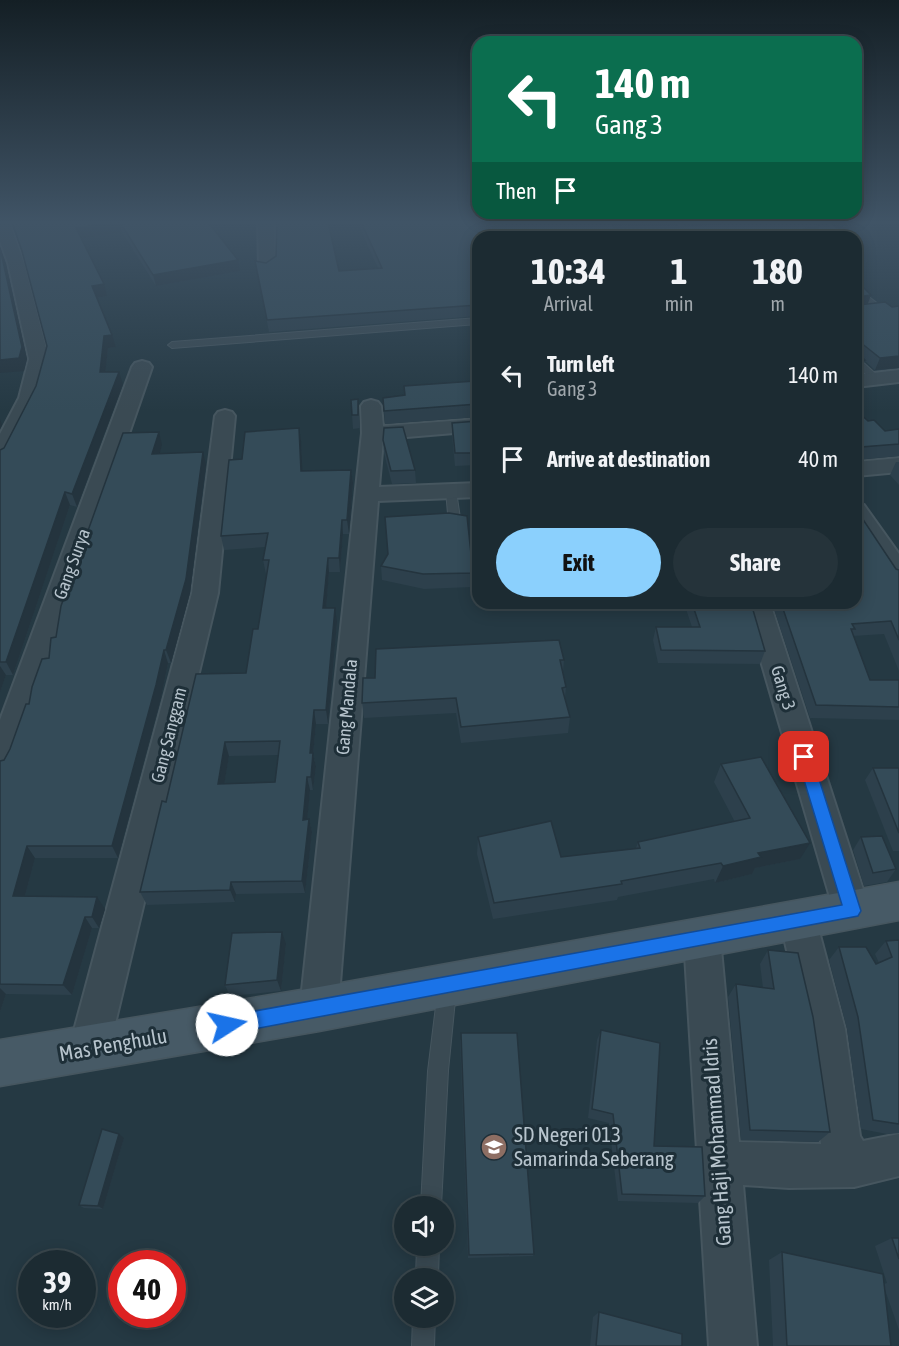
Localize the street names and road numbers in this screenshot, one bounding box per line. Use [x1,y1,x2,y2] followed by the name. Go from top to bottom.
[49,525,94,602] street label: Gang Surya
[332,658,361,756] street label: Gang Mandala
[767,663,800,713] street label: Gang 3
[147,685,191,785] street label: Gang Sanggam
[57,1023,169,1065] street label: Mas Penghulu
[697,1038,735,1247] street label: Gang Haji Mohammad Idris

